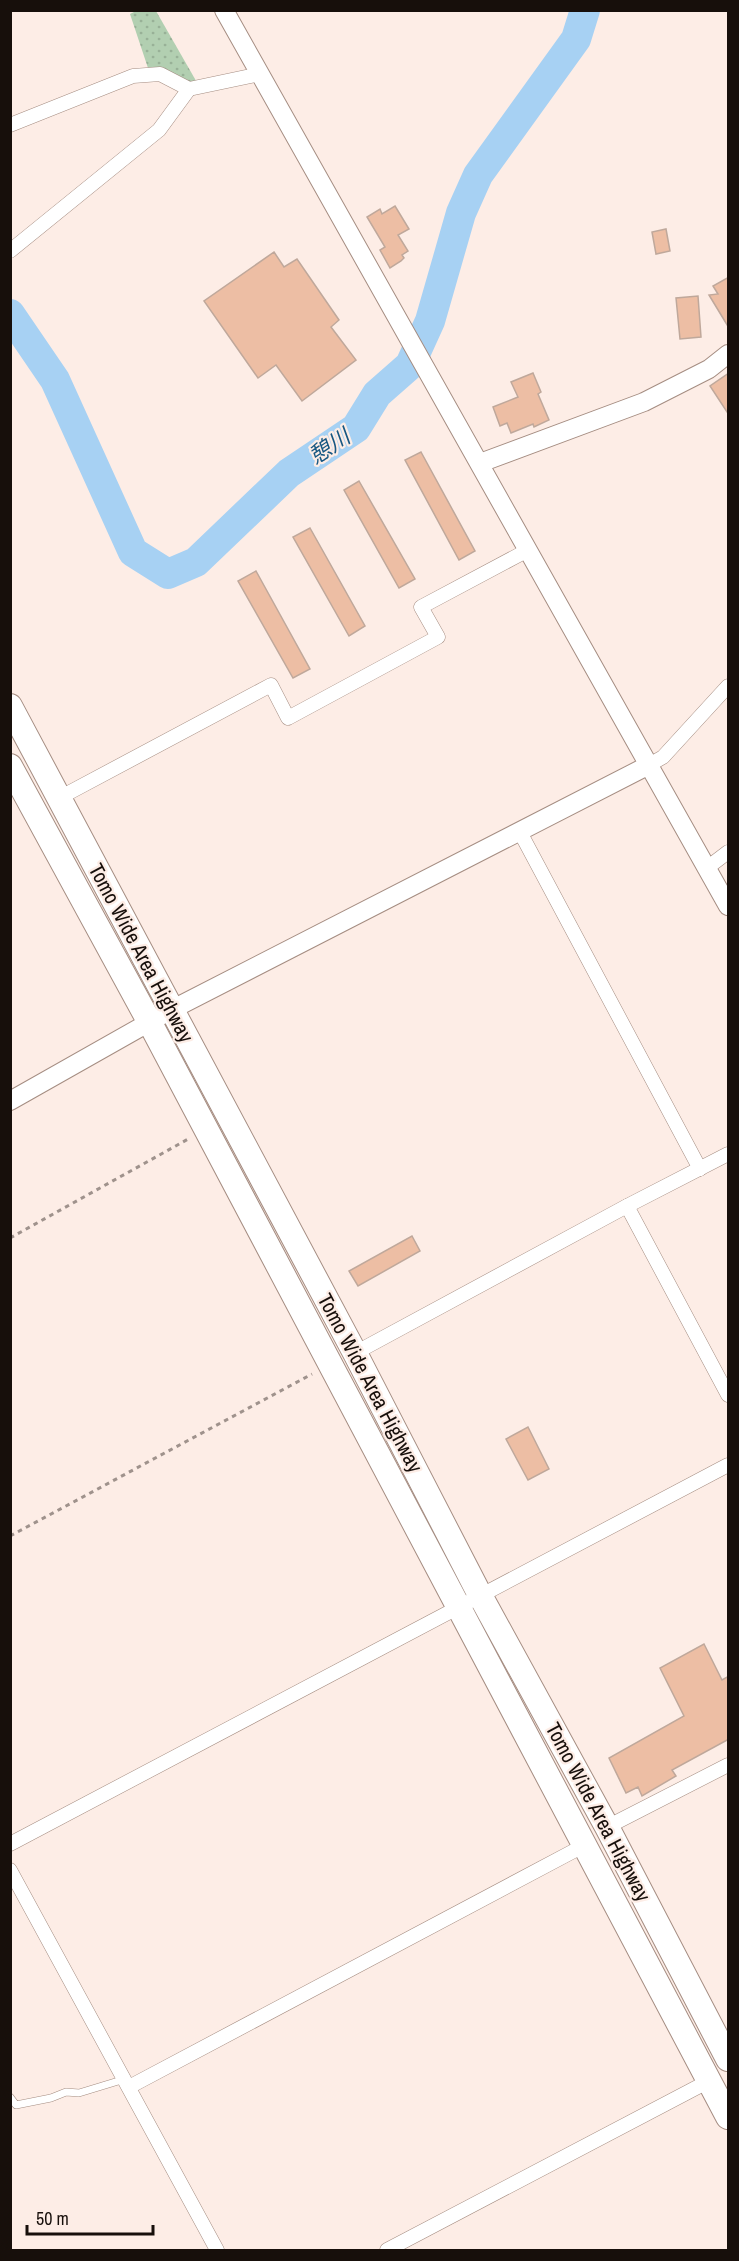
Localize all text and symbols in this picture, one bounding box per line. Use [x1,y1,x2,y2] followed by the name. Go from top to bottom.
[302,420,357,471] water label: 憩川
[82,858,201,1048] street label: Tomo Wide Area Highway
[311,1288,430,1478] street label: Tomo Wide Area Highway
[539,1717,658,1907] street label: Tomo Wide Area Highway
[27,2198,153,2236] scale bar
[36,2206,69,2231] text: 50 m

